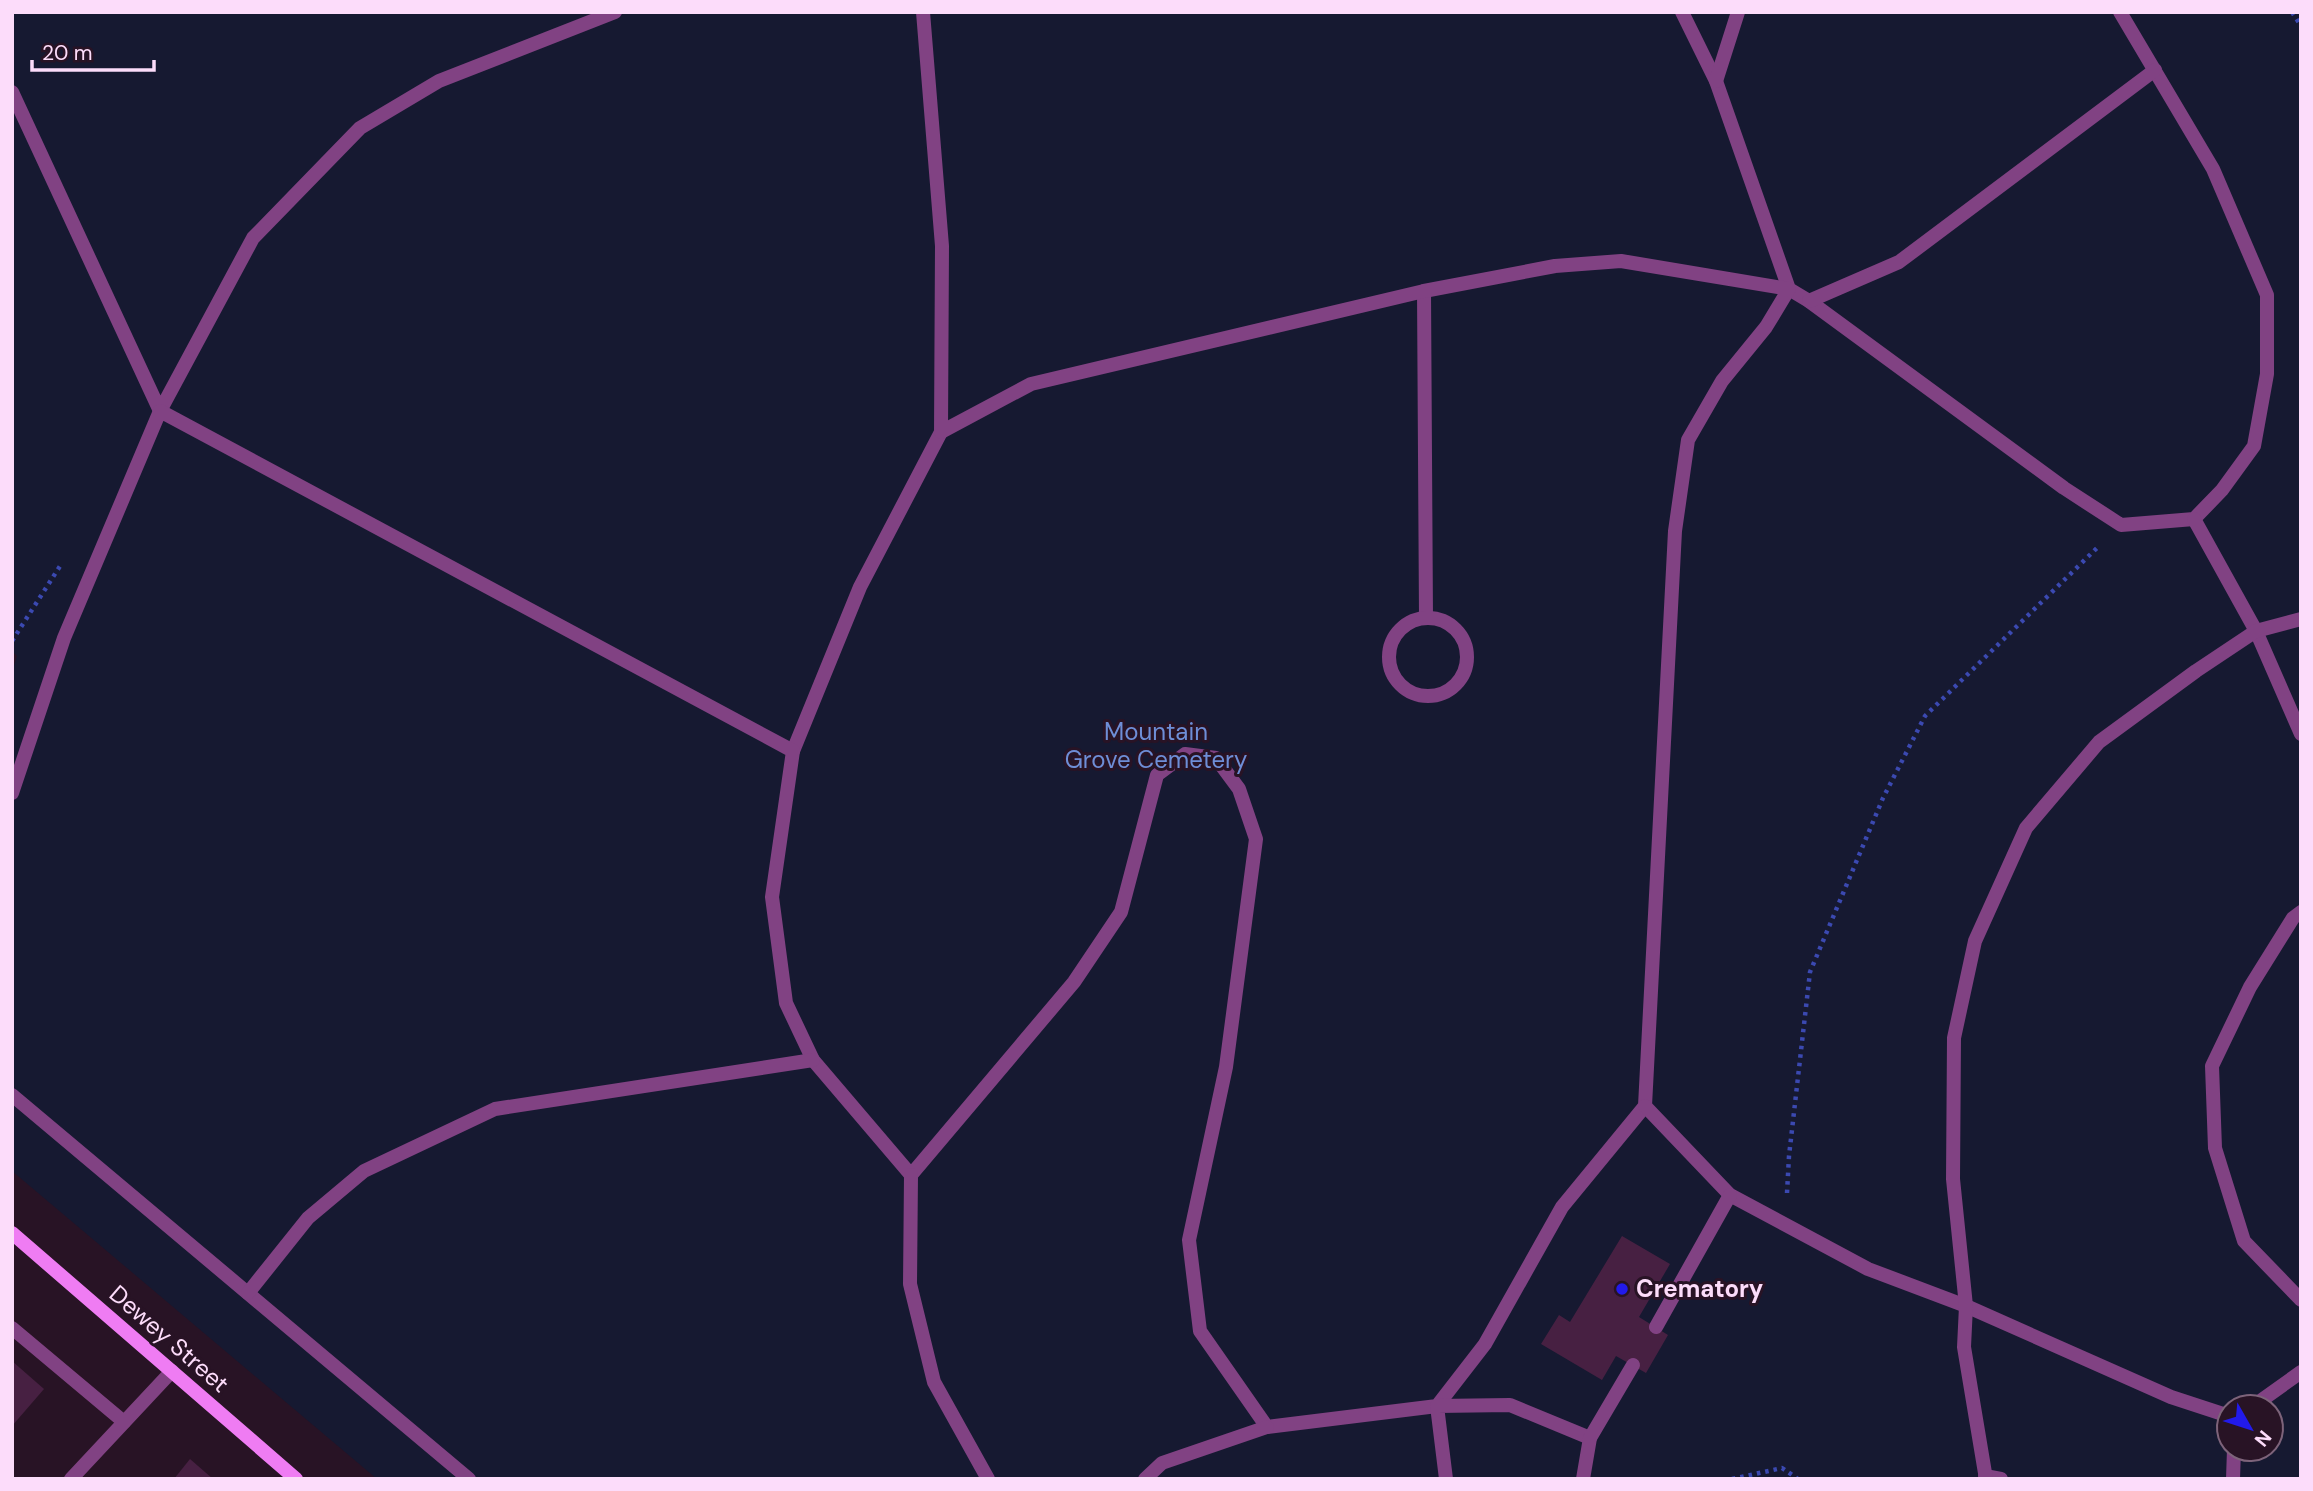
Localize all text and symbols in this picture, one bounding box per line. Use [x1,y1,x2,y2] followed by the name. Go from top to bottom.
[32,28,154,72] scale bar
[42,39,93,67] text: 20 m
[1065,716,1247,775] park label: Mountain Grove Cemetery
[1636,1273,1764,1304] place label: Crematory
[103,1278,236,1399] street label: Dewey Street
[1614,1281,1630,1297] marker: Crematory
[2215,1393,2285,1463] north arrow
[2249,1425,2277,1452] text: N

